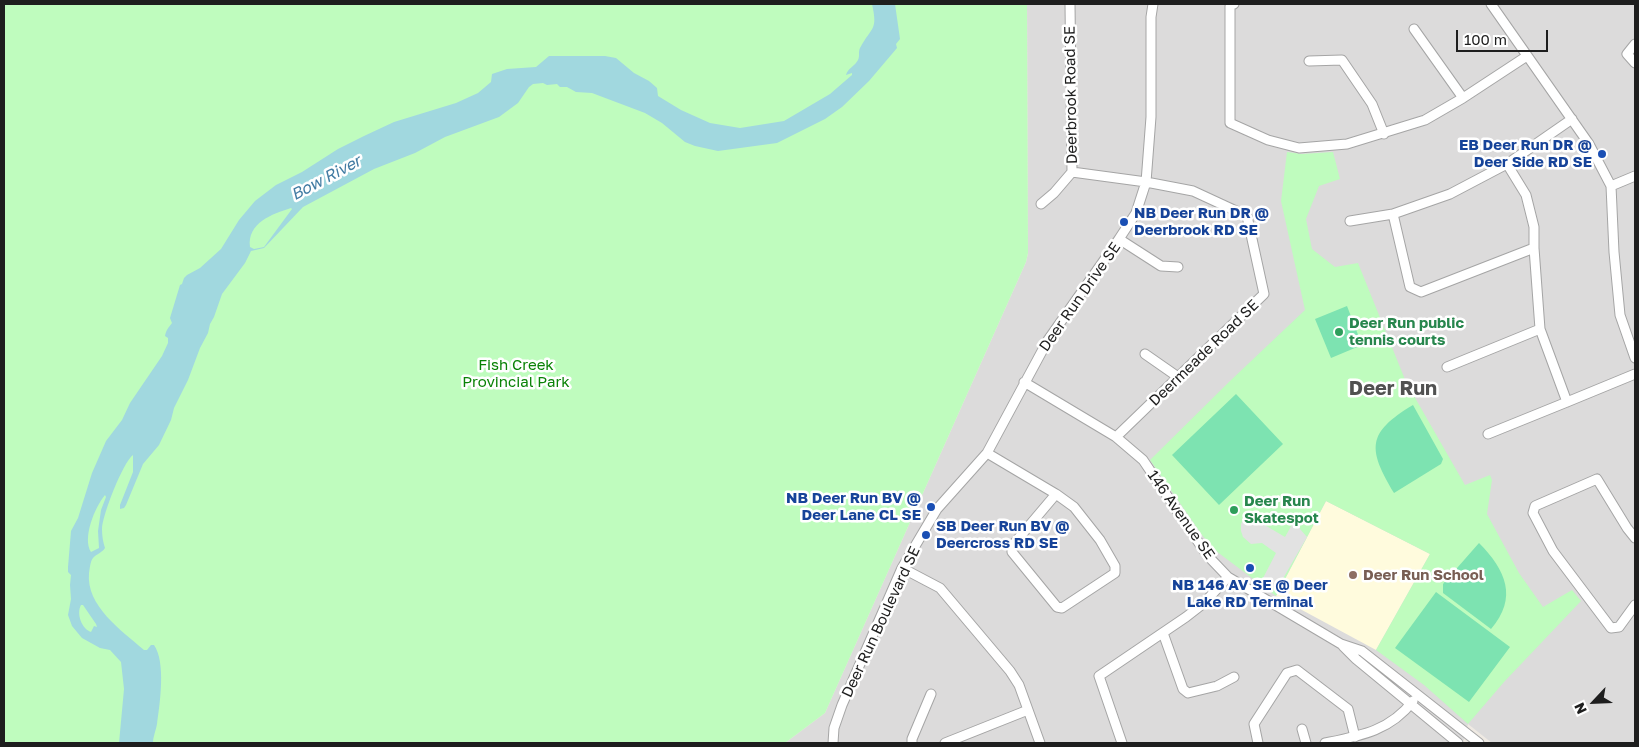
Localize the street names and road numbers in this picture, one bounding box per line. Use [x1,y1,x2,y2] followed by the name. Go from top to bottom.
[1061,26,1081,164] street label: Deerbrook Road SE
[1036,239,1124,355] street label: Deer Run Drive SE
[1146,296,1262,410] street label: Deermeade Road SE
[1144,467,1218,563] street label: 146 Avenue SE
[838,544,924,700] street label: Deer Run Boulevard SE

